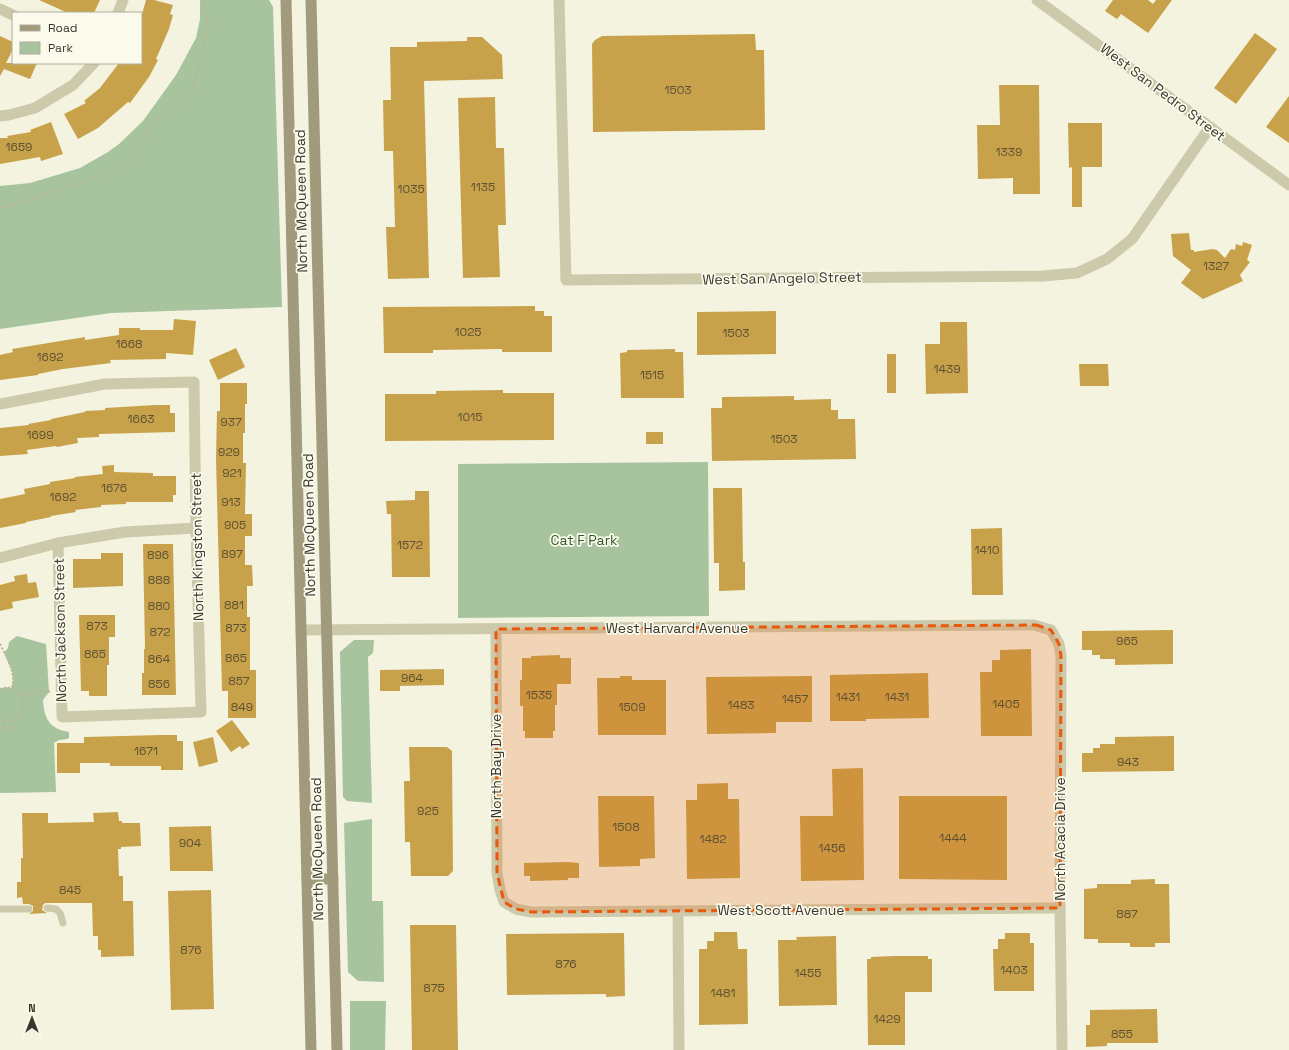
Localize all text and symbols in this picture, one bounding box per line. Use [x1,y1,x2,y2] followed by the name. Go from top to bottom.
[12,12,142,64] legend
[48,20,77,36] text: Road
[1097,39,1229,145] street label: West San Pedro Street
[48,40,73,56] text: Park
[664,82,692,98] house number: 1503
[291,129,311,273] street label: North McQueen Road
[6,139,32,155] house number: 1659
[996,144,1022,160] house number: 1339
[471,179,495,195] house number: 1135
[397,181,425,197] house number: 1035
[1203,258,1229,274] house number: 1327
[702,268,862,288] street label: West San Angelo Street
[454,324,482,340] house number: 1025
[722,325,750,341] house number: 1503
[115,336,143,352] house number: 1668
[37,349,63,365] house number: 1692
[933,361,961,377] house number: 1439
[640,367,664,383] house number: 1515
[458,409,482,425] house number: 1015
[128,411,154,427] house number: 1663
[220,414,242,430] house number: 937
[26,427,54,443] house number: 1699
[770,431,798,447] house number: 1503
[218,444,240,460] house number: 929
[299,453,319,597] street label: North McQueen Road
[222,465,242,481] house number: 921
[187,473,207,621] street label: North Kingston Street
[101,480,127,496] house number: 1676
[50,489,76,505] house number: 1692
[221,494,241,510] house number: 913
[224,517,246,533] house number: 905
[551,531,618,549] park label: Cat F Park
[397,537,423,553] house number: 1572
[975,542,999,558] house number: 1410
[221,546,243,562] house number: 897
[147,547,169,563] house number: 896
[50,558,70,702] street label: North Jackson Street
[148,572,170,588] house number: 888
[224,597,244,613] house number: 881
[148,598,170,614] house number: 880
[86,618,108,634] house number: 873
[606,619,748,637] street label: West Harvard Avenue
[225,620,247,636] house number: 873
[149,624,171,640] house number: 872
[1116,633,1138,649] house number: 965
[84,646,106,662] house number: 865
[225,650,247,666] house number: 865
[148,651,171,667] house number: 864
[401,670,424,686] house number: 964
[228,673,250,689] house number: 857
[148,676,170,692] house number: 856
[526,687,552,703] house number: 1535
[836,689,860,705] house number: 1431
[885,689,909,705] house number: 1431
[782,691,808,707] house number: 1457
[992,696,1020,712] house number: 1405
[727,697,755,713] house number: 1483
[231,699,253,715] house number: 849
[618,699,646,715] house number: 1509
[487,714,505,818] street label: North Bay Drive
[134,743,158,759] house number: 1671
[1117,754,1139,770] house number: 943
[307,777,327,921] street label: North McQueen Road
[1051,777,1069,901] street label: North Acacia Drive
[417,803,439,819] house number: 925
[612,819,640,835] house number: 1508
[939,830,967,846] house number: 1444
[699,831,727,847] house number: 1482
[179,835,202,851] house number: 904
[818,840,846,856] house number: 1456
[59,882,81,898] house number: 845
[718,901,845,919] street label: West Scott Avenue
[1116,906,1138,922] house number: 887
[180,942,202,958] house number: 876
[555,956,577,972] house number: 876
[1000,962,1028,978] house number: 1403
[795,965,821,981] house number: 1455
[423,980,445,996] house number: 875
[710,985,736,1001] house number: 1481
[12,998,52,1038] north arrow
[28,1001,36,1015] text: N
[873,1011,901,1027] house number: 1429
[1111,1026,1133,1042] house number: 855

